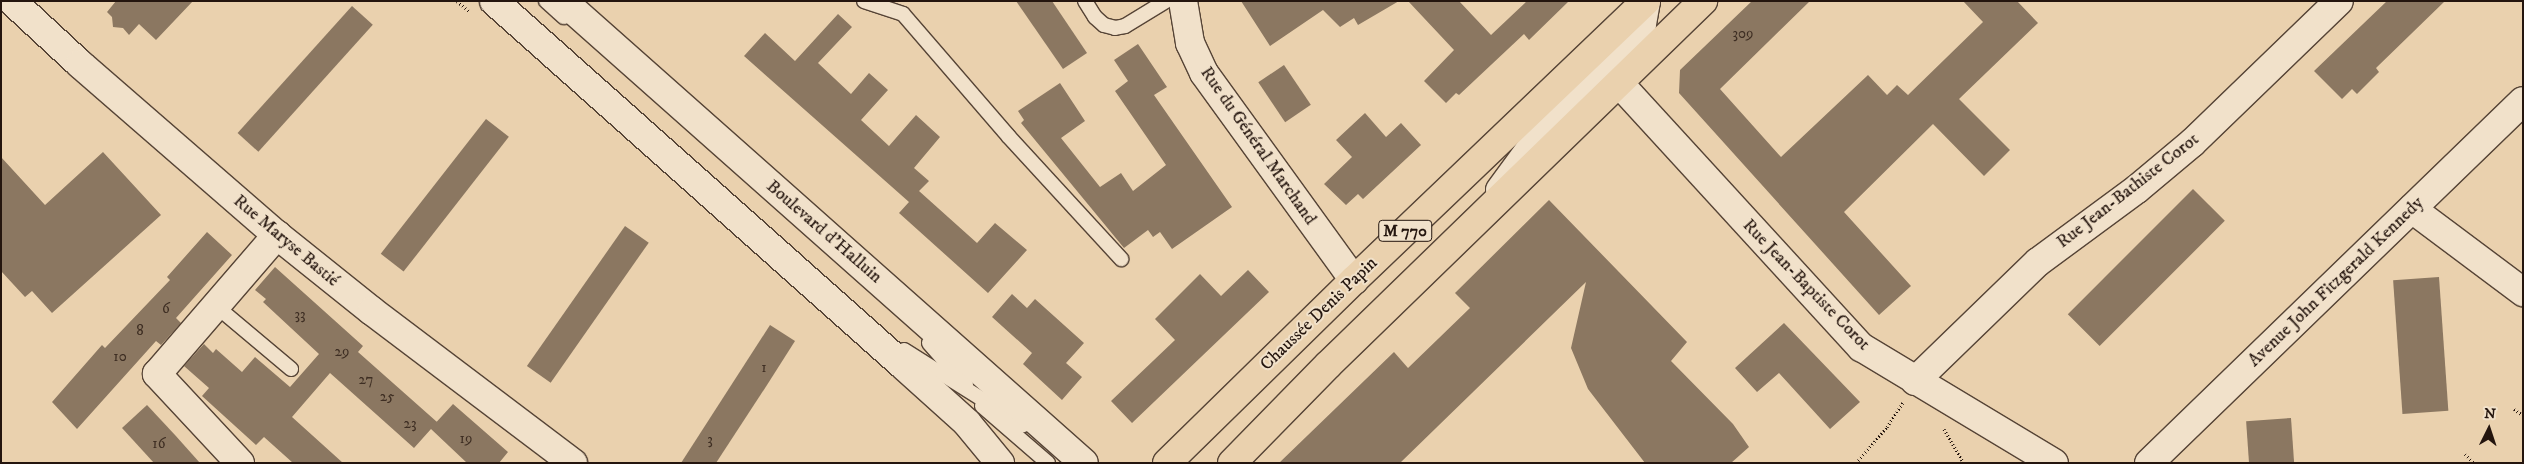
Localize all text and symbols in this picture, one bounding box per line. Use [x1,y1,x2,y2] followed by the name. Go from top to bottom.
[1732,25,1754,43] house number: 309
[1195,63,1321,229] street label: Rue du Général Marchand
[2053,129,2203,253] street label: Rue Jean-Bathiste Corot
[762,176,886,288] street label: Boulevard d'Halluin
[229,190,343,292] street label: Rue Maryse Bastié
[2244,192,2428,372] street label: Avenue John Fitzgerald Kennedy
[1738,215,1874,355] street label: Rue Jean-Baptiste Corot
[1378,218,1432,245] road number: M 770
[1256,253,1382,375] street label: Chaussée Denis Papin
[162,300,170,318] house number: 6
[294,306,306,324] house number: 33
[136,322,144,340] house number: 8
[335,343,349,361] house number: 29
[113,348,127,366] house number: 10
[761,359,767,377] house number: 1
[359,371,373,389] house number: 27
[380,388,394,406] house number: 25
[2464,404,2514,454] north arrow
[2484,405,2496,423] text: N
[404,415,416,433] house number: 23
[460,430,472,448] house number: 19
[707,431,713,449] house number: 3
[152,435,166,453] house number: 16

